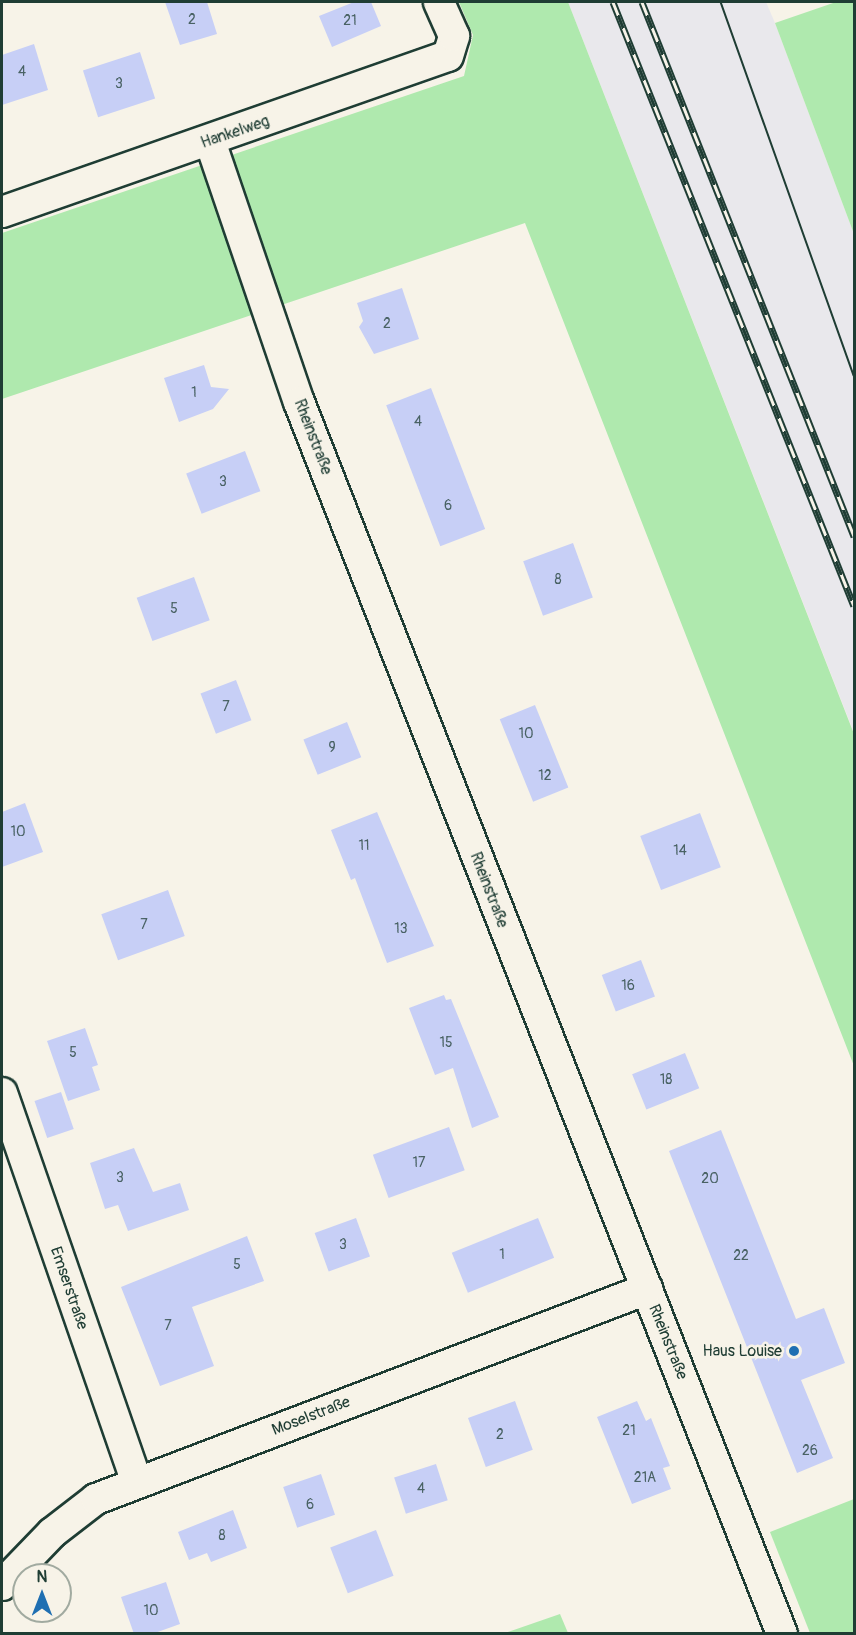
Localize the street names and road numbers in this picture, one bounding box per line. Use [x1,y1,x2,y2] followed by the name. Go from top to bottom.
[198,111,272,153] street label: Hankelweg
[290,396,336,478] street label: Rheinstraße
[466,849,512,931] street label: Rheinstraße
[46,1244,92,1332] street label: Emserstraße
[644,1302,692,1382] street label: Rheinstraße
[269,1392,353,1440] street label: Moselstraße

